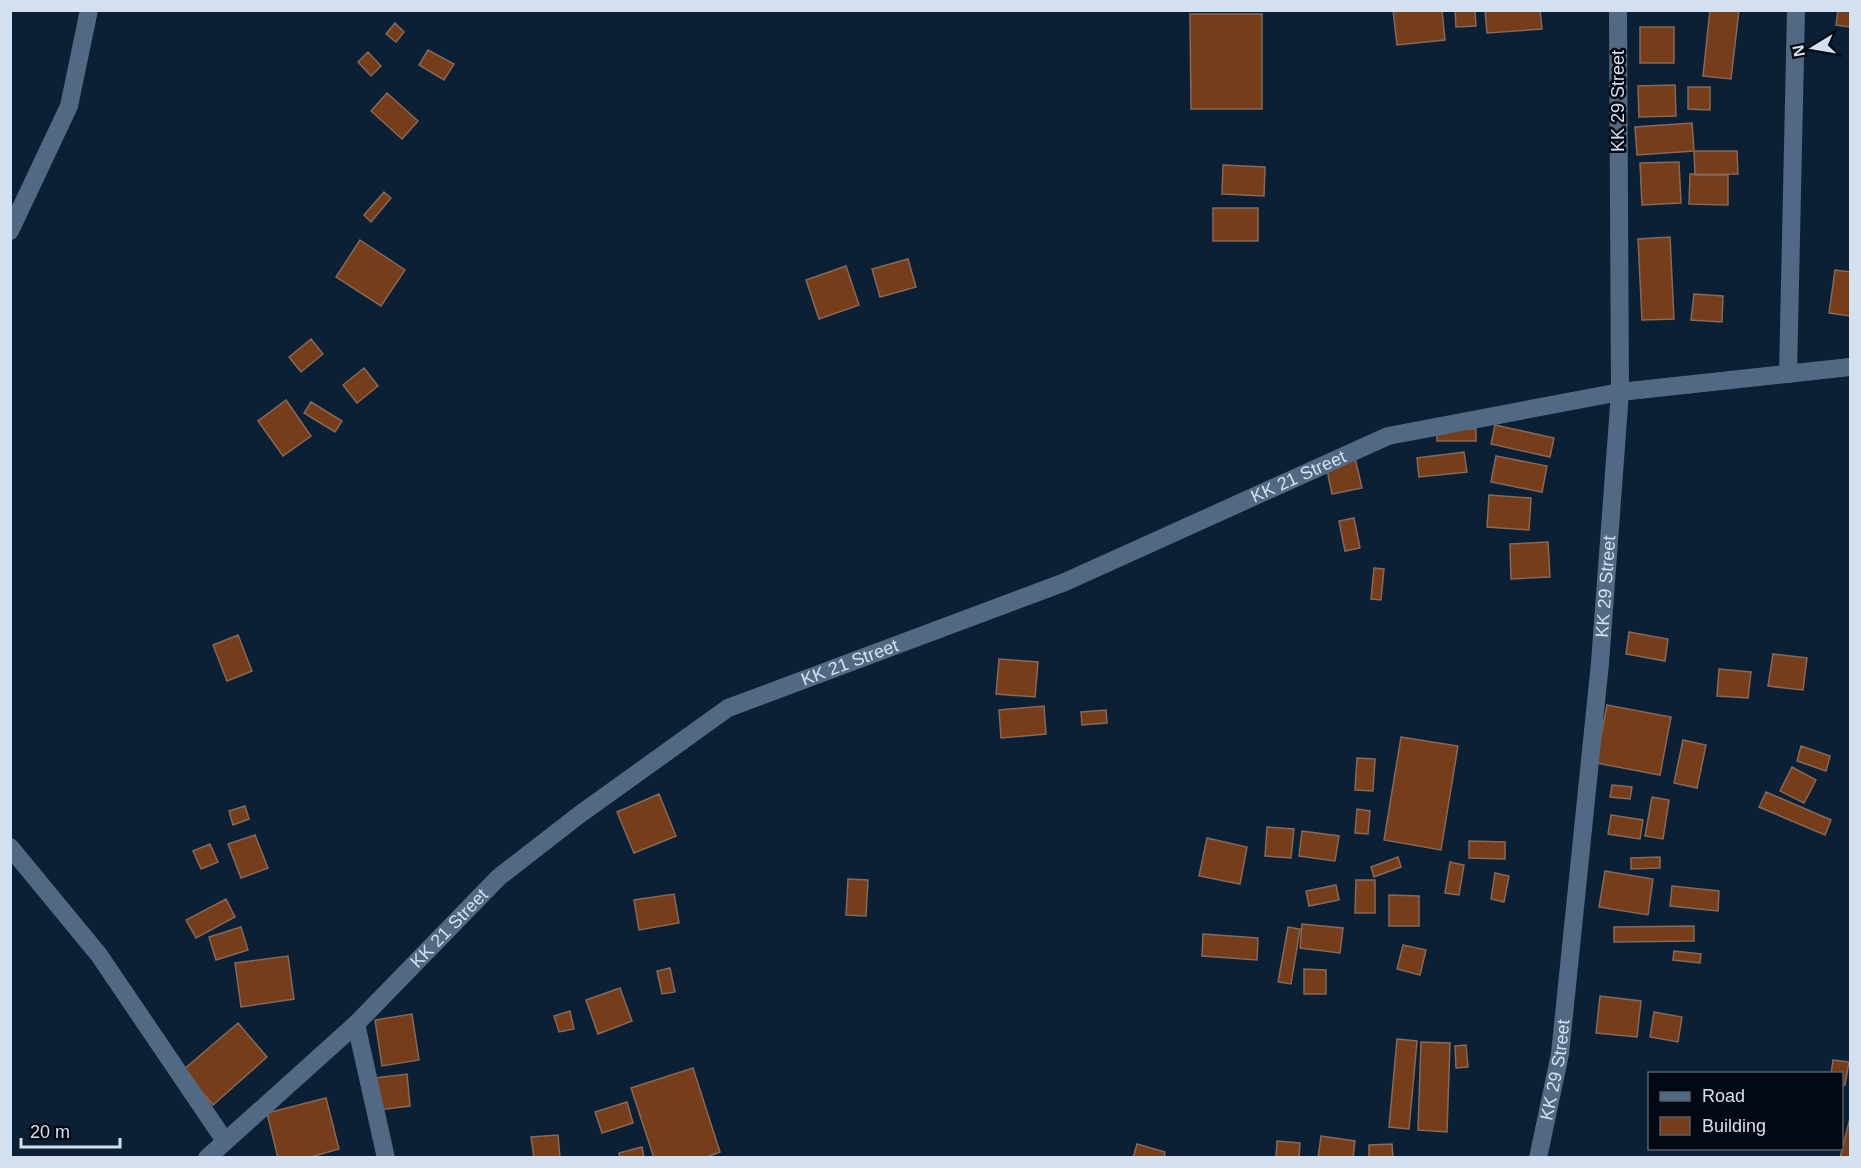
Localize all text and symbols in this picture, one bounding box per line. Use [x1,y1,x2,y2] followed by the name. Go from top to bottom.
[1783,18,1843,78] north arrow
[1789,43,1808,58] text: N
[1608,50,1628,152] street label: KK 29 Street
[1248,446,1349,507] street label: KK 21 Street
[1592,535,1619,638] street label: KK 29 Street
[798,635,901,690] street label: KK 21 Street
[406,885,492,972] street label: KK 21 Street
[1536,1018,1573,1122] street label: KK 29 Street
[1648,1072,1843,1150] legend
[1702,1086,1745,1106] text: Road
[21,1111,120,1149] scale bar
[1702,1116,1766,1136] text: Building
[30,1122,70,1142] text: 20 m

